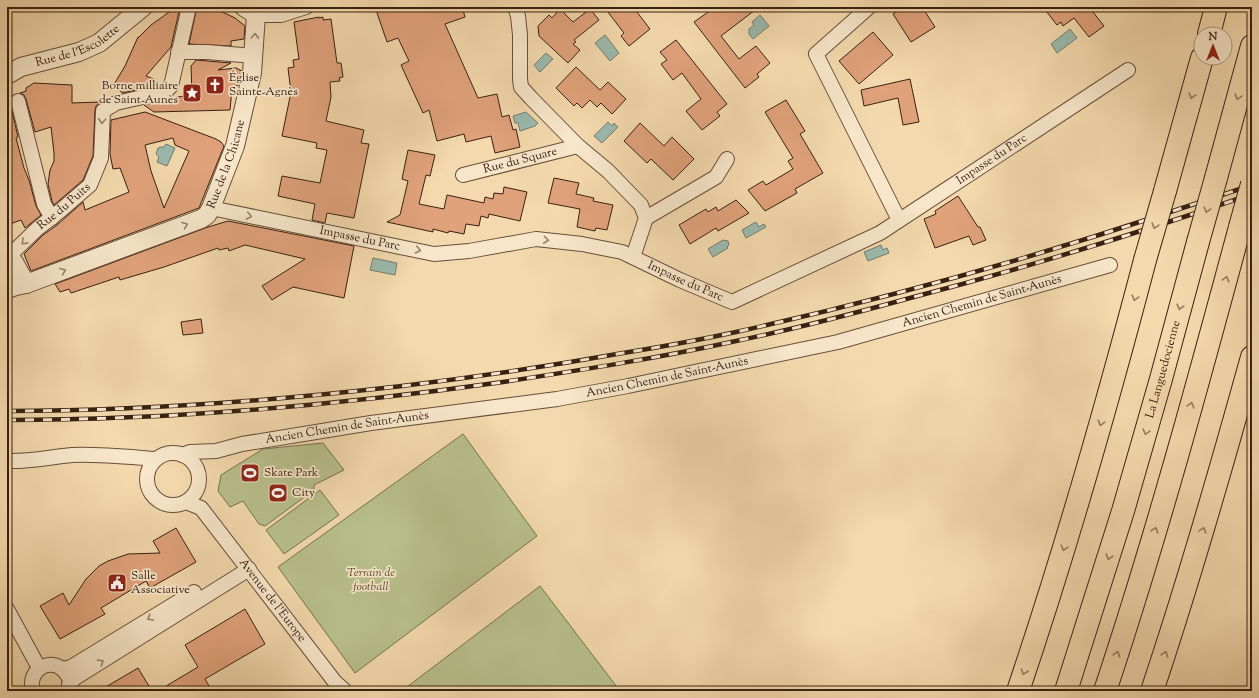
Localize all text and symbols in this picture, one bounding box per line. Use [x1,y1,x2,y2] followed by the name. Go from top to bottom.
[34,20,124,72] street label: Rue de l'Escolette
[1193,26,1233,66] north arrow
[1208,29,1218,45] text: N
[251,33,259,39] one-way arrow
[229,69,298,101] place label: Église Sainte-Agnès
[204,74,226,96] church icon: Église Sainte-Agnès
[99,77,178,109] place label: Borne milliaire de Saint-Aunès
[181,82,203,104] place icon: Borne milliaire de Saint-Aunès
[1188,92,1197,99] one-way arrow
[1234,94,1243,101] one-way arrow
[98,118,107,124] one-way arrow
[203,118,250,212] street label: Rue de la Chicane
[953,129,1031,189] street label: Impasse du Parc
[481,142,559,179] street label: Rue du Square
[33,179,95,235] street label: Rue du Puits
[1203,206,1212,213] one-way arrow
[246,212,252,220] one-way arrow
[181,222,188,230] one-way arrow
[318,222,402,256] street label: Impasse du Parc
[1151,222,1160,229] one-way arrow
[543,236,549,245] one-way arrow
[21,237,29,245] one-way arrow
[414,246,421,254] one-way arrow
[644,257,727,307] street label: Impasse du Parc
[59,267,66,275] one-way arrow
[900,270,1064,332] street label: Ancien Chemin de Saint-Aunès
[1221,276,1230,283] one-way arrow
[1132,295,1140,301] one-way arrow
[1176,303,1185,310] one-way arrow
[1141,318,1186,420] street label: La Languedocienne
[585,352,750,403] street label: Ancien Chemin de Saint-Aunès
[1186,402,1195,409] one-way arrow
[264,407,430,449] street label: Ancien Chemin de Saint-Aunès
[1097,419,1106,426] one-way arrow
[1142,428,1151,435] one-way arrow
[239,462,261,484] sports icon: Skate Park
[264,464,319,482] place label: Skate Park
[267,482,289,504] sports icon: City
[292,484,315,502] place label: City
[1151,526,1159,533] one-way arrow
[1198,526,1207,533] one-way arrow
[1060,544,1069,551] one-way arrow
[1105,553,1114,560] one-way arrow
[234,555,311,647] street label: Avenue de l'Europe
[347,564,395,596] park label: Terrain de football
[131,567,190,599] place label: Salle Associative
[106,572,128,594] public building icon: Salle Associative
[147,614,154,621] one-way arrow
[1112,651,1121,658] one-way arrow
[1160,651,1168,658] one-way arrow
[97,659,104,667] one-way arrow
[1021,668,1029,675] one-way arrow

